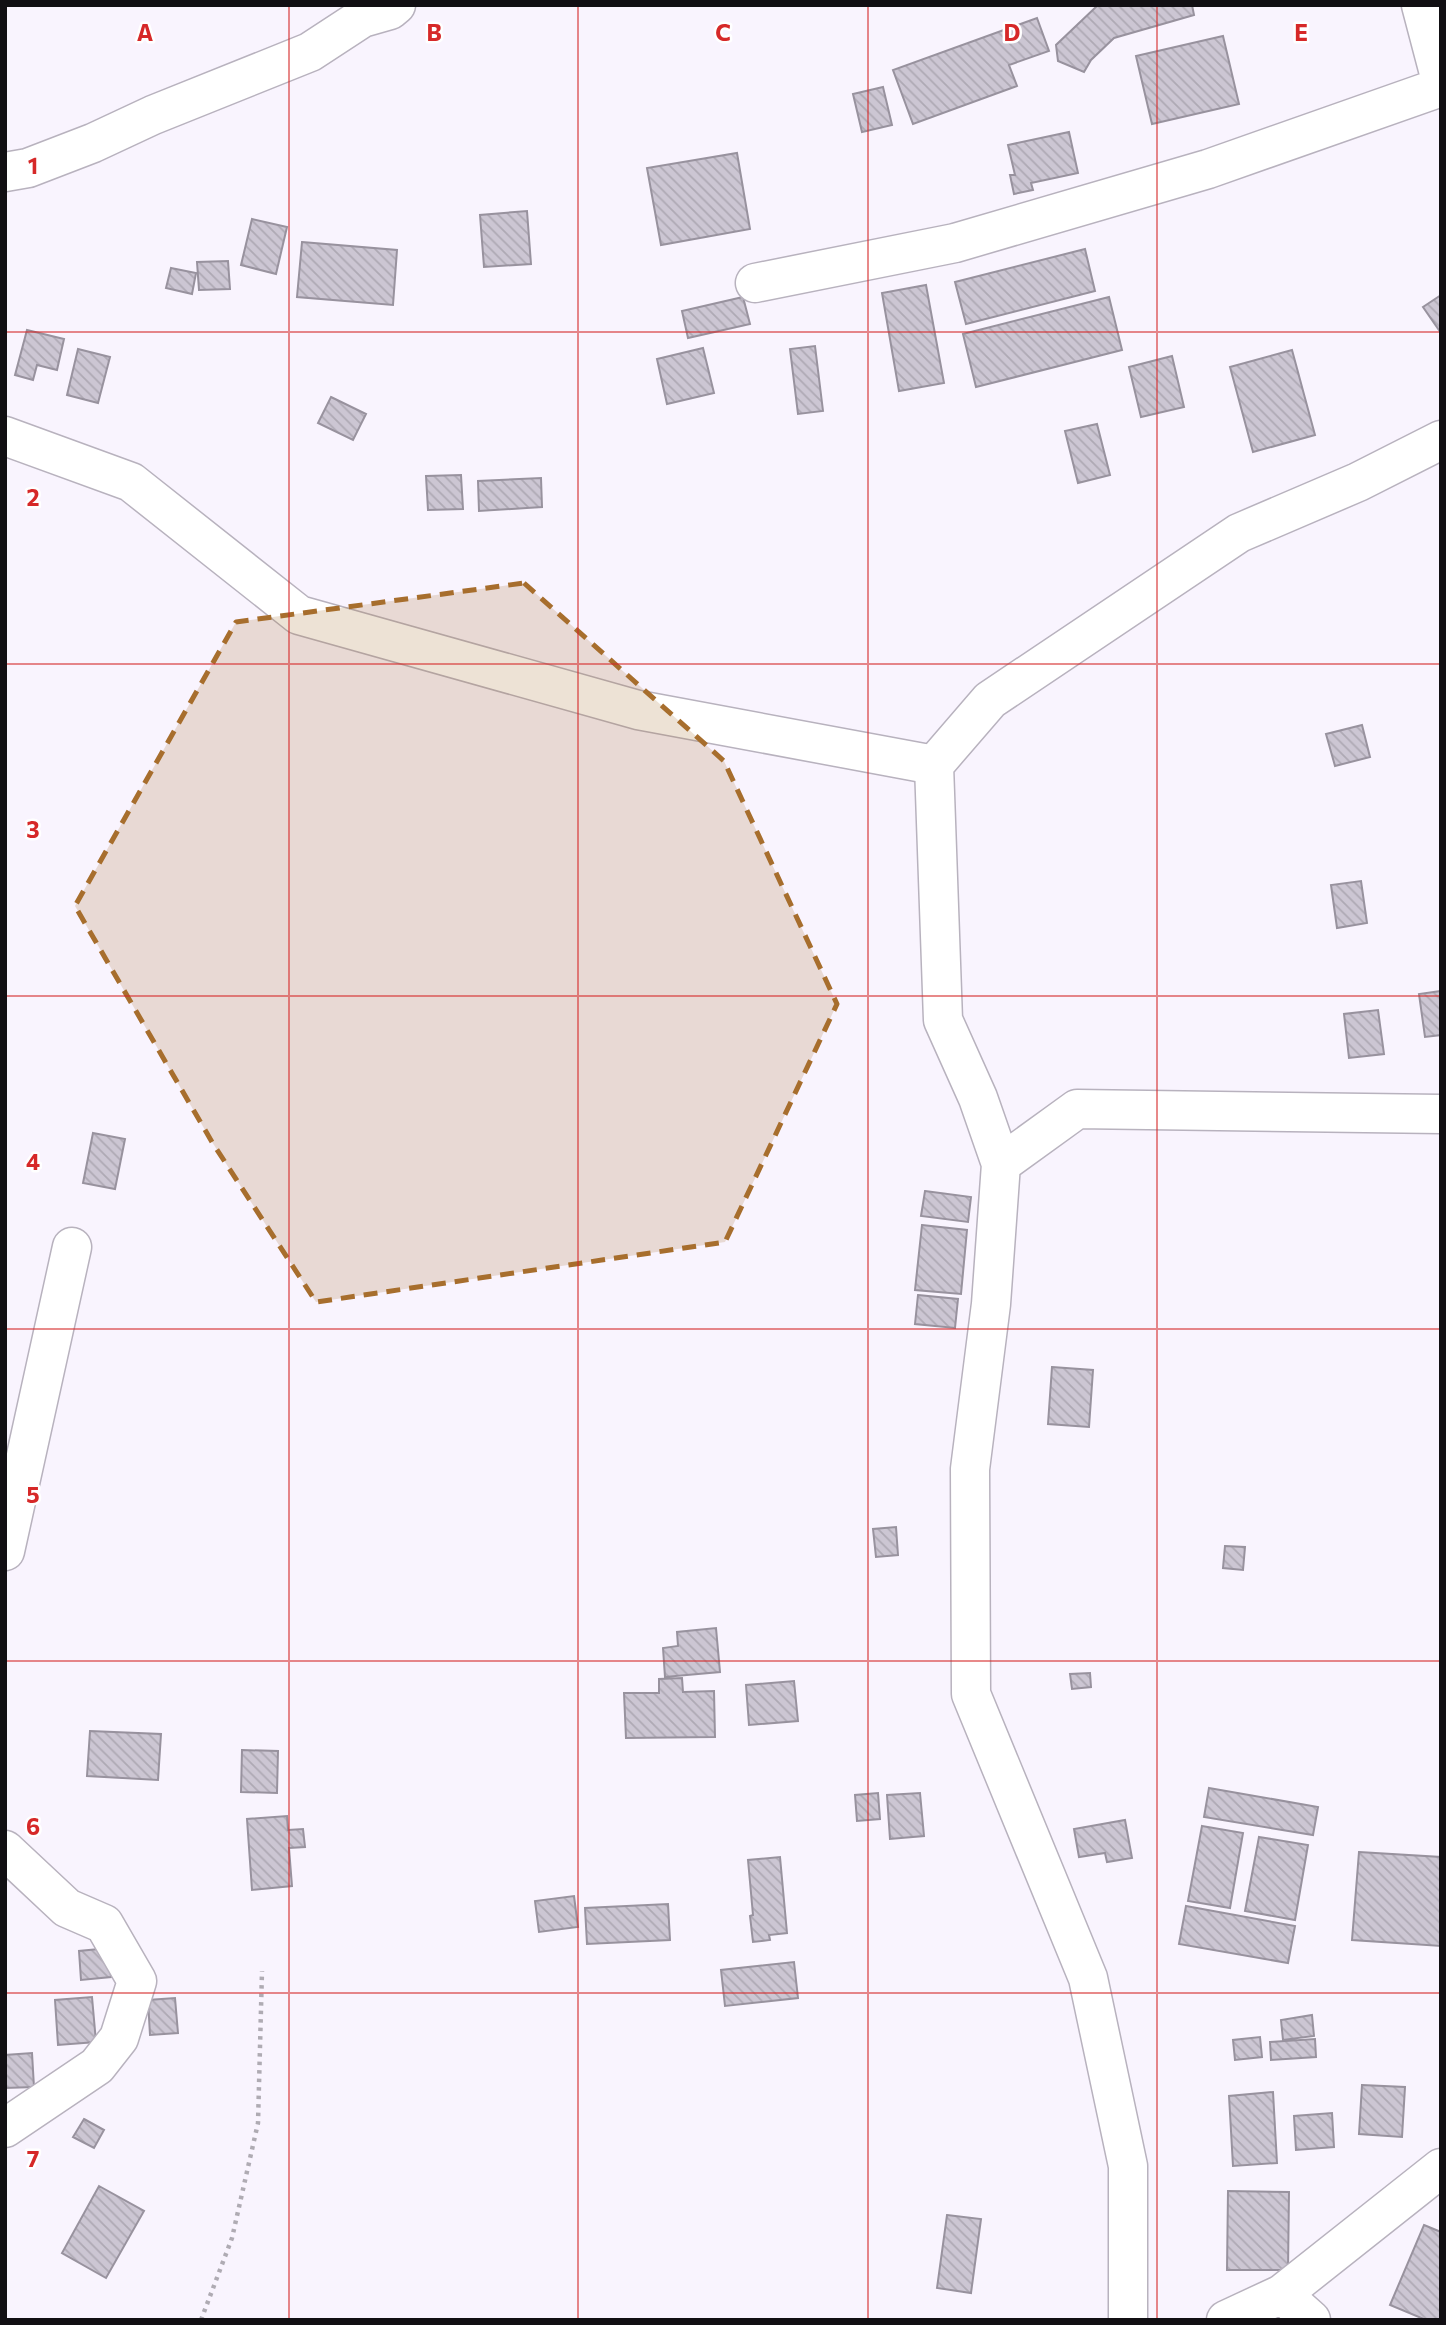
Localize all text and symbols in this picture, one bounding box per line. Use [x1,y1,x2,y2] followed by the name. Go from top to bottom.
[137,18,154,46] text: A
[426,18,442,46] text: B
[715,18,731,46] text: C
[1004,18,1021,46] text: D
[1294,18,1308,46] text: E
[28,151,38,179] text: 1
[26,483,40,511] text: 2
[26,815,40,843] text: 3
[26,1147,40,1175] text: 4
[26,1480,40,1508] text: 5
[26,1812,40,1840] text: 6
[27,2144,39,2172] text: 7

